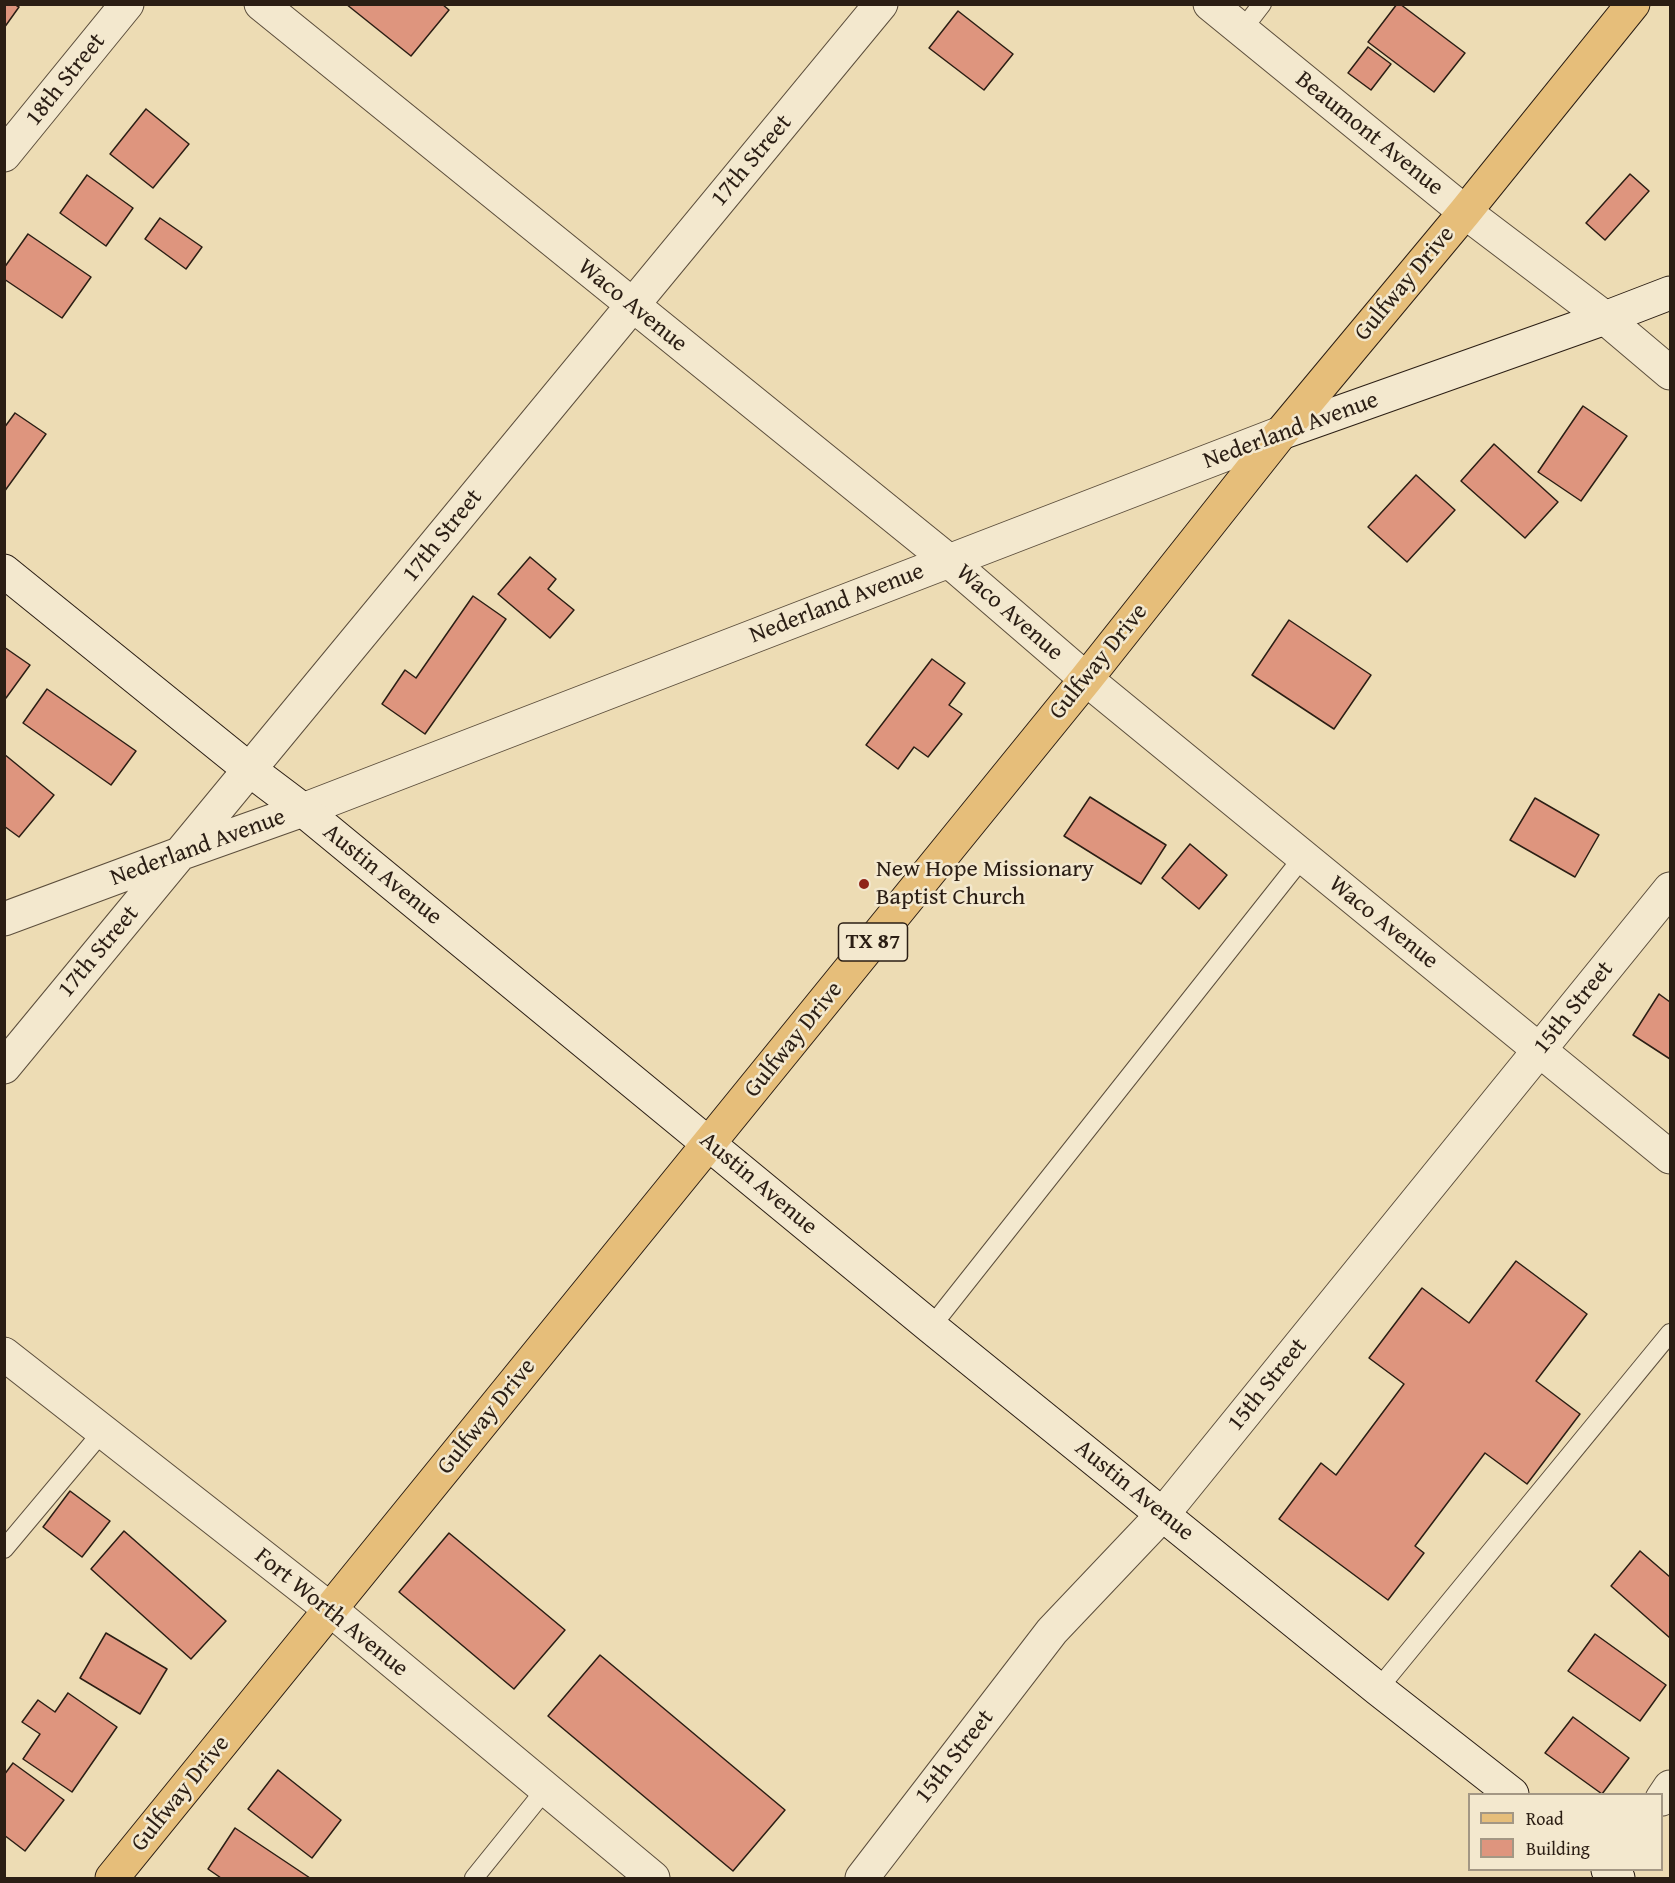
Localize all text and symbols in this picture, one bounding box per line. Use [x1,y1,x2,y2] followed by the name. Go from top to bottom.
[20,28,112,132] street label: 18th Street
[1289,66,1449,202] street label: Beaumont Avenue
[705,109,799,213] street label: 17th Street
[1349,221,1461,347] street label: Gulfway Drive
[571,253,693,359] street label: Waco Avenue
[1199,386,1383,476] street label: Nederland Avenue
[397,484,489,588] street label: 17th Street
[746,558,928,650] street label: Nederland Avenue
[949,559,1069,667] street label: Waco Avenue
[1044,598,1154,726] street label: Gulfway Drive
[106,803,290,893] street label: Nederland Avenue
[317,818,447,932] street label: Austin Avenue
[876,856,1094,912] place label: New Hope Missionary Baptist Church
[1322,870,1444,976] street label: Waco Avenue
[857,877,871,891] marker: New Hope Missionary Baptist Church
[52,900,146,1004] street label: 17th Street
[838,923,908,961] road number: TX 87
[1528,956,1620,1060] street label: 15th Street
[739,976,849,1104] street label: Gulfway Drive
[693,1126,823,1242] street label: Austin Avenue
[1222,1333,1314,1437] street label: 15th Street
[432,1353,542,1481] street label: Gulfway Drive
[1069,1434,1199,1548] street label: Austin Avenue
[248,1542,414,1684] street label: Fort Worth Avenue
[909,1704,1001,1810] street label: 15th Street
[126,1730,236,1858] street label: Gulfway Drive
[1468,1793,1663,1871] legend
[1526,1805,1564,1832] text: Road
[1526,1835,1590,1862] text: Building

